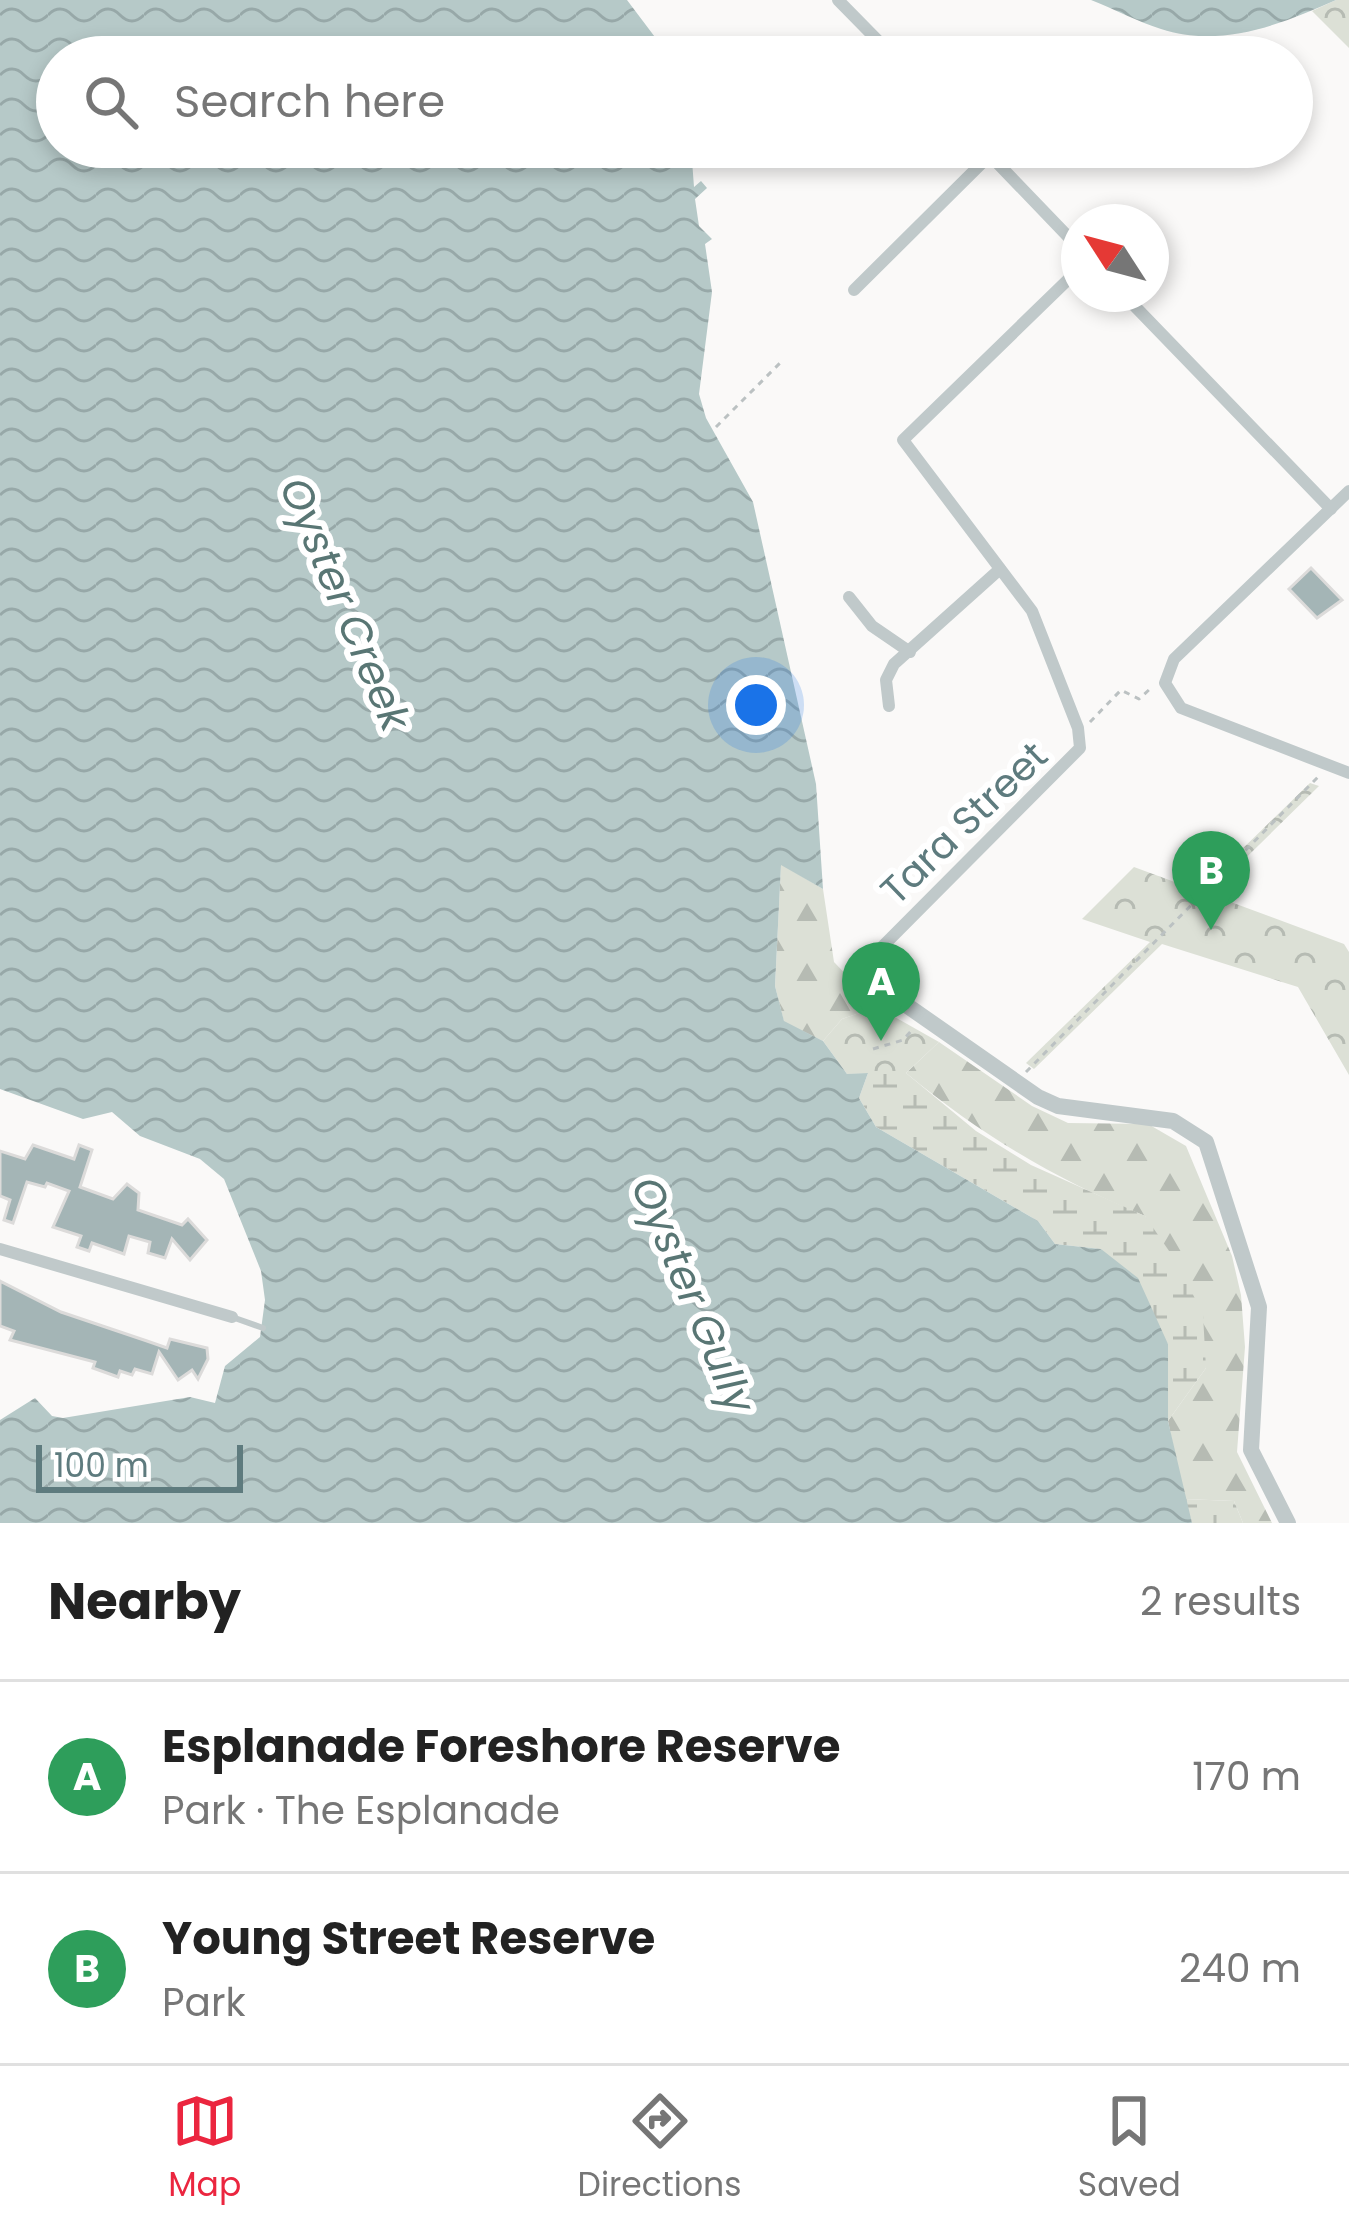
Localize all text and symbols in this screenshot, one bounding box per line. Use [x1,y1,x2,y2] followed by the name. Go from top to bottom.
[36,36,1313,168] search box
[78,69,144,135] icon: search
[174,70,445,133] text: Search here
[1061,204,1169,312] north arrow
[265,468,426,742] water label: Oyster Creek
[726,675,786,735] your location
[868,729,1060,917] street label: Tara Street
[1172,831,1250,930] pin: B
[842,942,920,1041] pin: A
[617,1168,770,1424] water label: Oyster Gully
[36,1439,243,1492] scale bar
[54,1442,149,1489] text: 100 m
[48,1565,241,1637] text: Nearby
[1140,1574,1301,1629] text: 2 results
[162,1715,840,1778] text: Esplanade Foreshore Reserve
[73,1749,101,1804] text: A
[1192,1749,1301,1804] text: 170 m
[162,1783,560,1838] text: Park · The Esplanade
[162,1907,655,1970] text: Young Street Reserve
[74,1941,100,1996] text: B
[1179,1941,1301,1996] text: 240 m
[162,1975,246,2030] text: Park
[168,2088,241,2210] tab: Map
[578,2088,741,2210] tab: Directions
[1078,2088,1181,2210] tab: Saved

